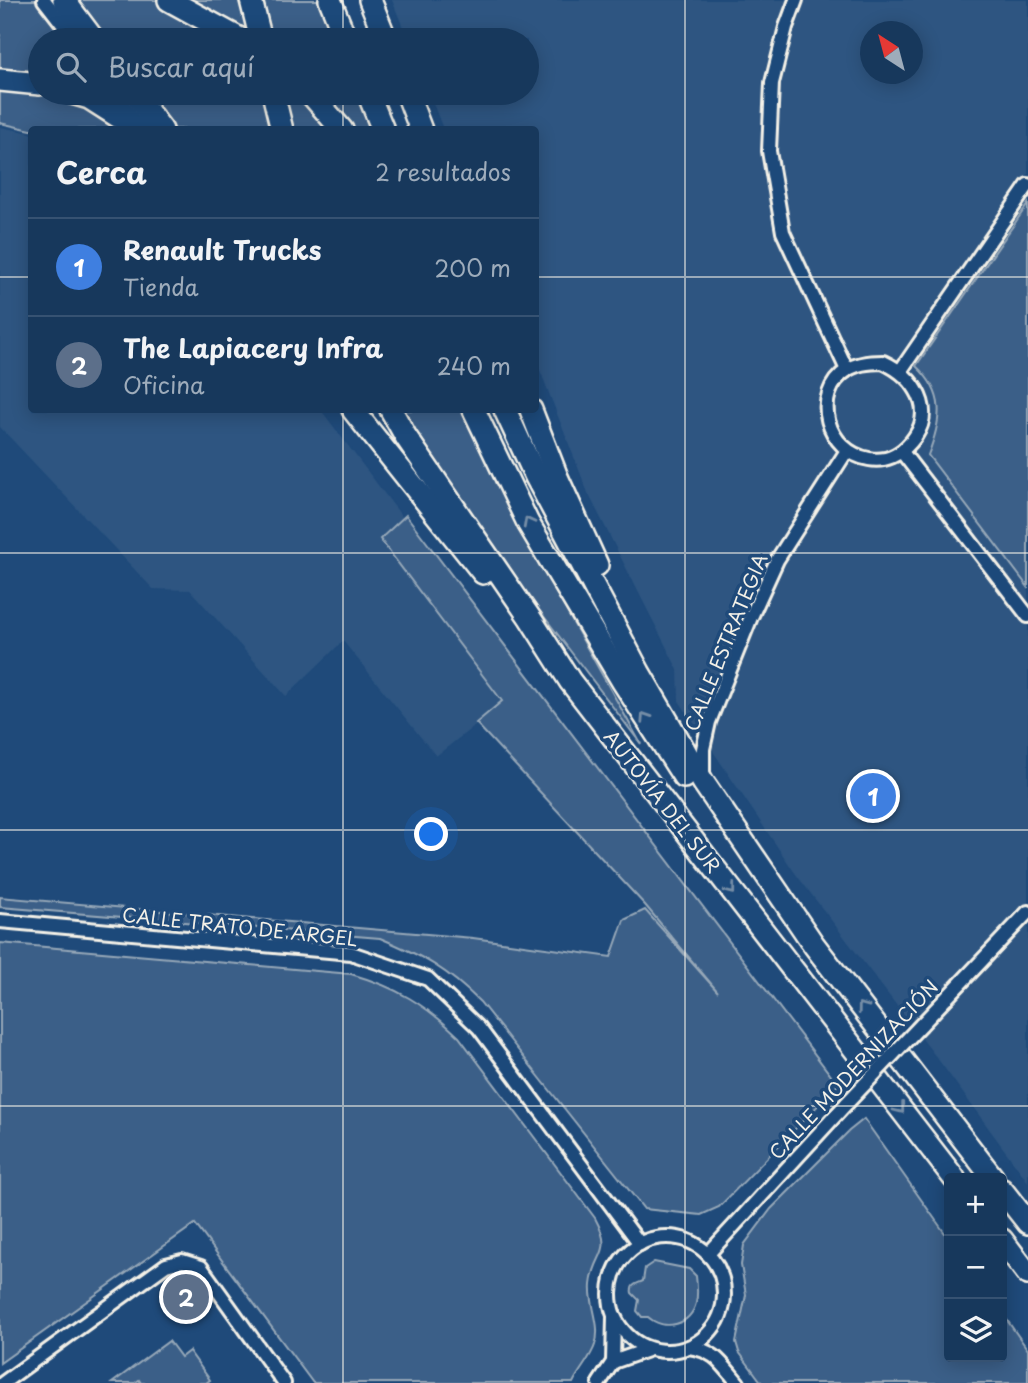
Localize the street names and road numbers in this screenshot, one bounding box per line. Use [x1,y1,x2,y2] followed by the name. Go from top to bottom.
[677,549,773,735] street label: CALLE ESTRATEGIA
[598,723,728,879] street label: AUTOVÍA DEL SUR
[121,900,359,952] street label: CALLE TRATO DE ARGEL
[762,973,944,1165] street label: CALLE MODERNIZACIÓN

